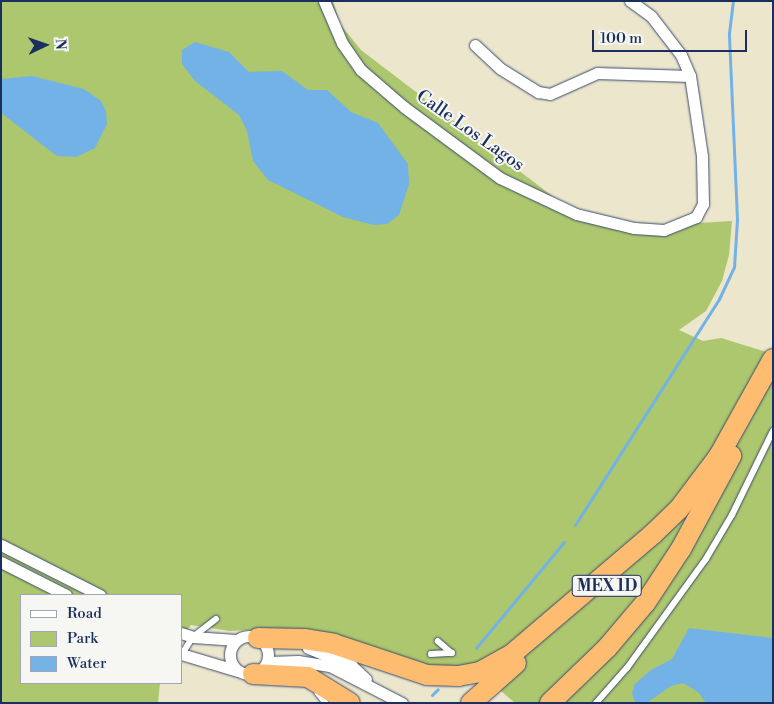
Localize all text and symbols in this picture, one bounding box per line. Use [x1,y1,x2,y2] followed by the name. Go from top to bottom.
[20,20,70,70] north arrow
[594,20,749,52] scale bar
[600,29,642,48] text: 100 m
[51,38,69,50] text: N
[412,86,528,176] street label: Calle Los Lagos
[571,572,643,600] road number: MEX 1D
[20,594,182,684] legend
[67,604,102,623] text: Road
[67,629,98,648] text: Park
[67,654,106,673] text: Water

